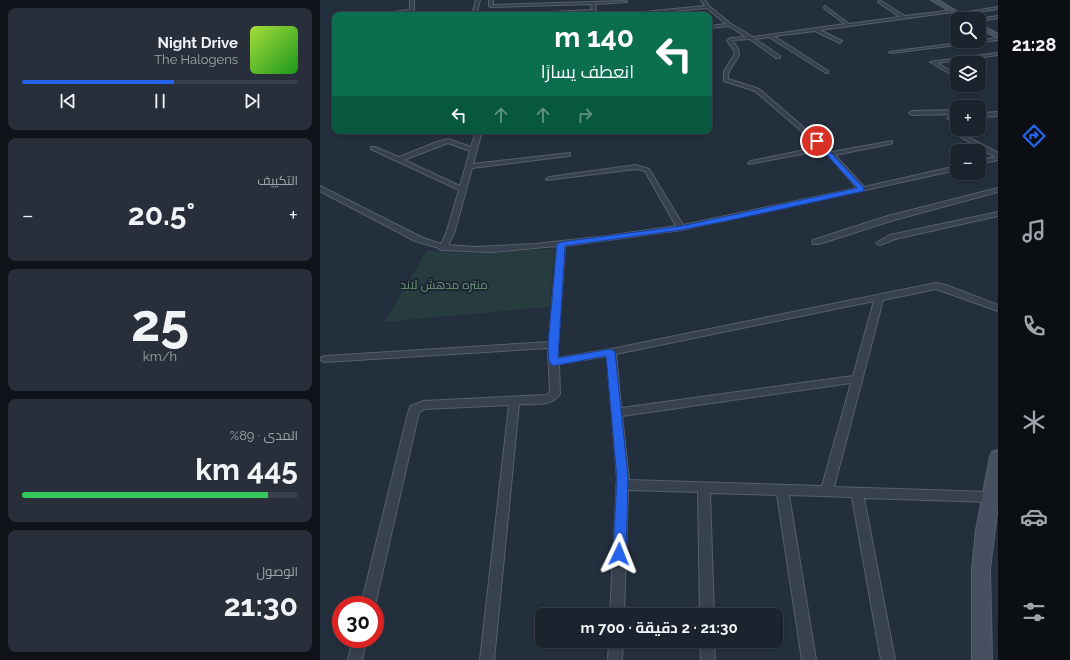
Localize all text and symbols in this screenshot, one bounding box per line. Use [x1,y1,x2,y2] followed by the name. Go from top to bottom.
[950,12,986,180] map controls
[950,12,986,48] button: search
[554,21,634,54] text: 140 m
[648,28,700,80] icon: left
[158,34,238,52] text: Night Drive
[1012,34,1056,55] text: 21:28
[154,52,238,67] text: The Halogens
[950,56,986,92] button: layers
[541,61,634,82] text: انعطف يسارًا
[57,90,79,112] icon: previous
[149,90,171,112] icon: pause
[241,90,263,112] icon: next
[950,100,986,136] button: +
[448,104,470,126] icon: left
[490,104,512,126] icon: ahead
[532,104,554,126] icon: ahead
[574,104,596,126] icon: right
[1020,122,1048,150] icon: directions
[800,124,834,158] pin
[806,130,828,152] icon: arrive
[950,144,986,180] button: −
[257,173,298,188] text: التكييف
[128,197,195,232] text: 20.5°
[22,202,34,228] text: −
[289,202,298,228] text: +
[1020,217,1048,245] icon: music
[400,278,488,292] park label: منتره مدهش لاند
[131,292,189,353] text: 25
[1020,312,1048,340] icon: phone
[143,349,177,364] text: km/h
[1020,408,1048,436] icon: climate
[230,428,298,443] text: المدى · 89%
[195,452,298,487] text: 445 km
[1020,503,1048,531] icon: car
[598,533,640,575] position arrow
[257,564,298,579] text: الوصول
[224,588,298,623] text: 21:30
[332,596,384,648] speed limit sign: 30
[1020,598,1048,626] icon: filters
[580,619,738,637] text: 21:30 · 2 دقيقة · 700 m

